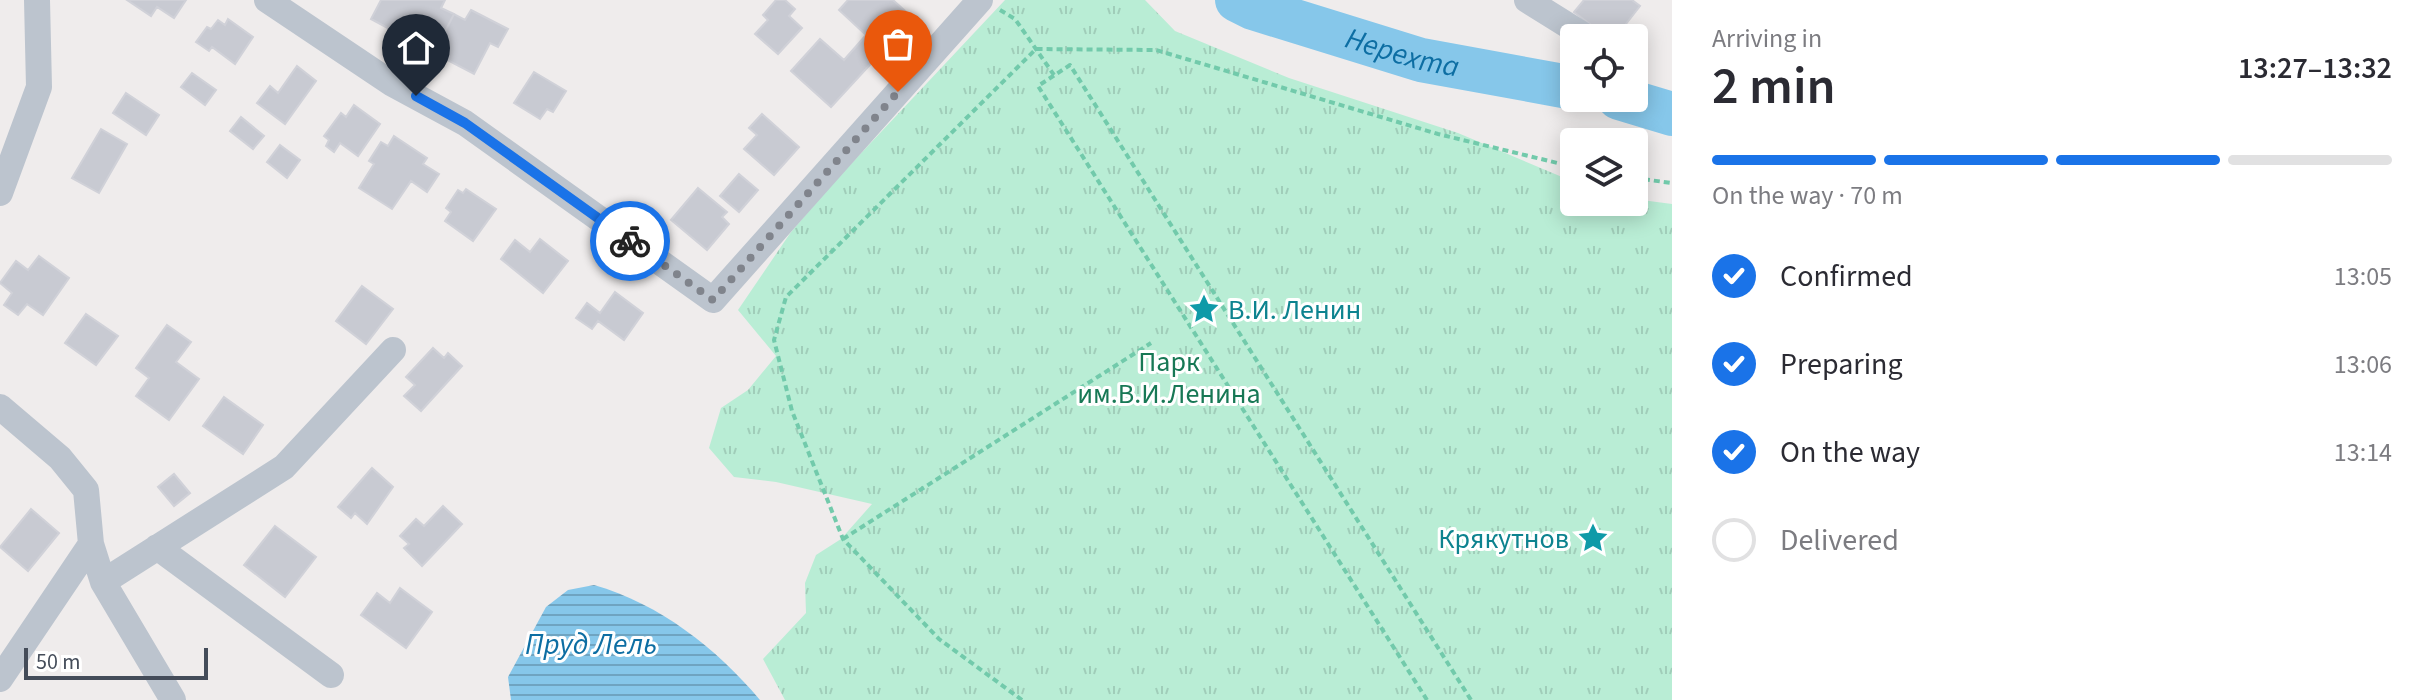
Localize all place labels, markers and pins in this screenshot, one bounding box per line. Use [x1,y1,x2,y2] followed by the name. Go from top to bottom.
[864,10,932,92] pin
[382,14.0,450,96] pin
[1228,290,1361,330] place label: В.И. Ленин
[1187,292,1221,326] place icon: В.И. Ленин
[1438,519,1569,559] place label: Крякутнов
[1576,521,1610,555] place icon: Крякутнов

